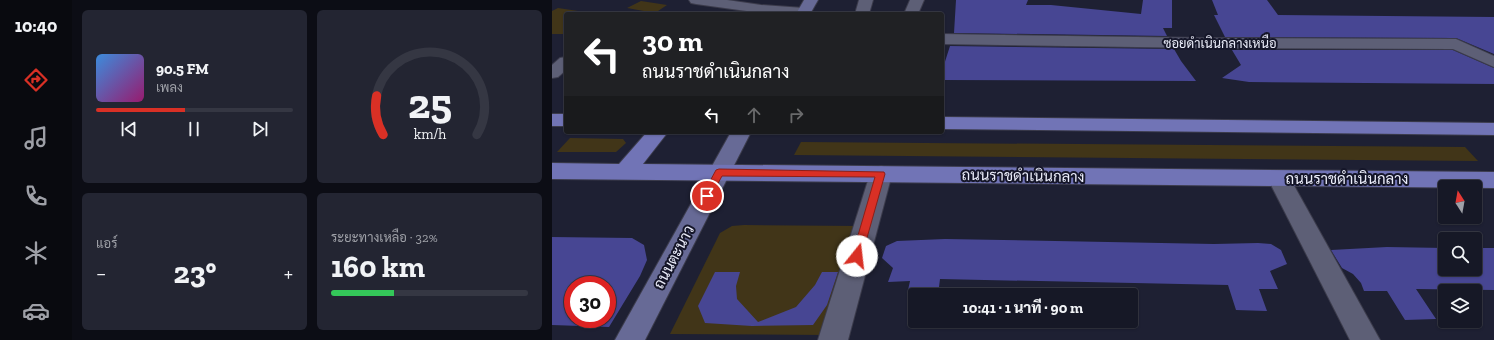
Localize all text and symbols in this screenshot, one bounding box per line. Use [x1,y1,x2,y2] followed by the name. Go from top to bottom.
[15,15,57,37] text: 10:40
[642,25,703,58] text: 30 m
[576,28,628,80] icon: left
[1163,34,1277,51] street label: ซอยดำเนินกลางเหนือ
[156,60,209,78] text: 90.5 FM
[642,61,789,83] text: ถนนราชดำเนินกลาง
[22,66,50,94] icon: directions
[407,78,452,128] text: 25
[156,80,183,95] text: เพลง
[701,104,723,126] icon: left
[743,104,765,126] icon: ahead
[785,104,807,126] icon: right
[118,118,140,140] icon: previous
[183,118,205,140] icon: pause
[249,118,271,140] icon: next
[22,124,50,152] icon: music
[413,125,446,142] text: km/h
[961,166,1085,186] street label: ถนนราชดำเนินกลาง
[1286,170,1408,188] street label: ถนนราชดำเนินกลาง
[690,179,724,213] pin
[1438,180,1482,224] north arrow
[1438,180,1482,328] map controls
[22,182,50,210] icon: phone
[696,185,718,207] icon: arrive
[650,222,698,292] street label: ถนนตะนาว
[331,230,438,245] text: ระยะทางเหลือ · 32%
[1438,232,1482,276] button: search
[836,235,878,277] position arrow
[96,236,117,251] text: แอร์
[22,239,50,267] icon: climate
[331,249,425,285] text: 160 km
[174,255,217,291] text: 23°
[96,260,106,287] text: −
[284,260,293,287] text: +
[564,276,616,328] speed limit sign: 30
[1438,284,1482,328] button: layers
[22,297,50,325] icon: car
[963,299,1083,317] text: 10:41 · 1 นาที · 90 m

